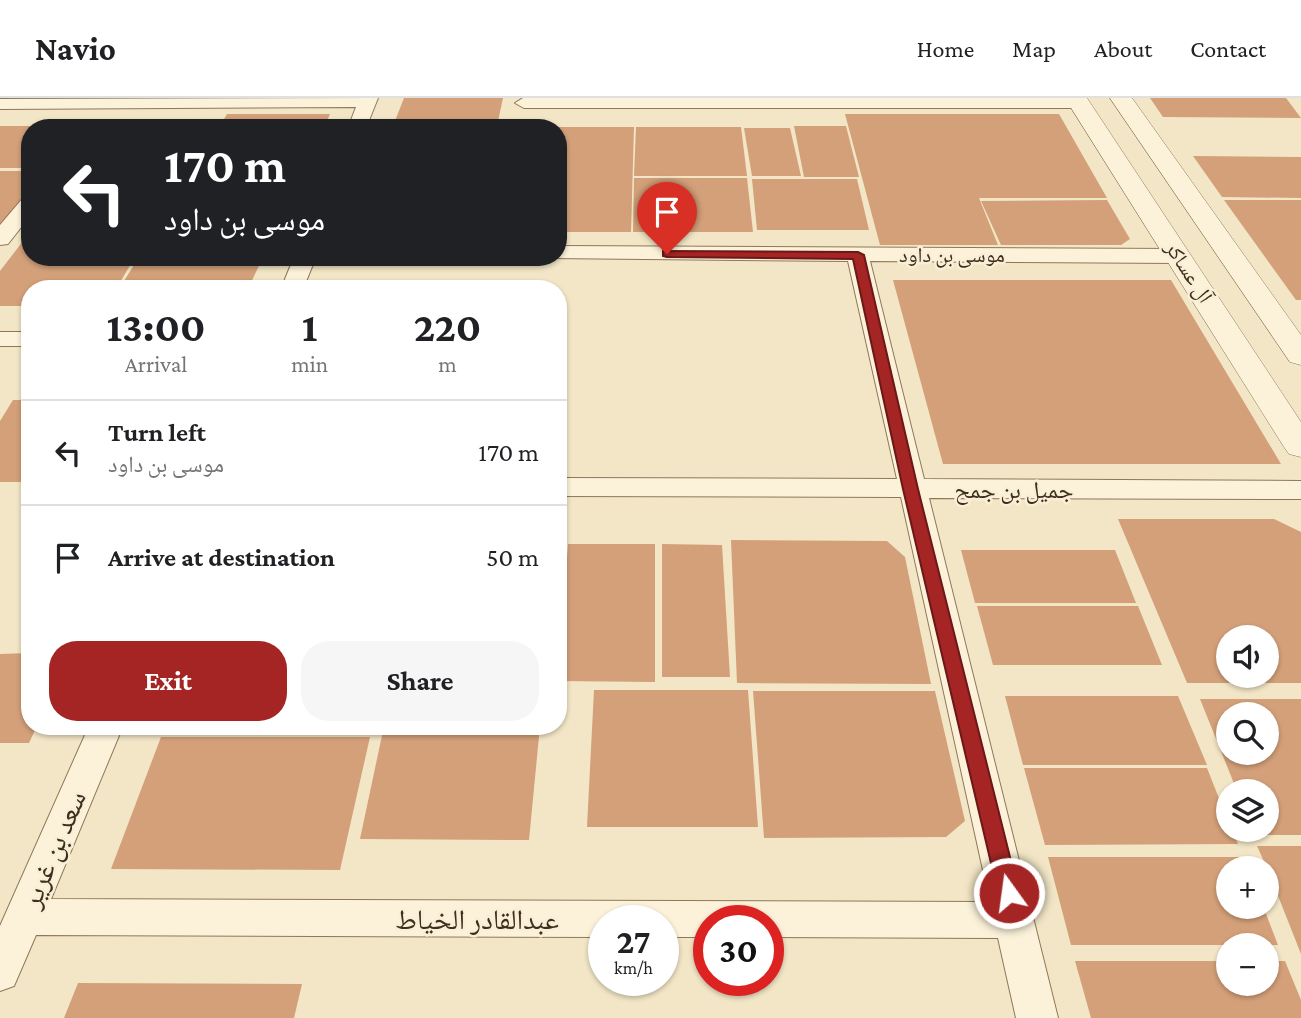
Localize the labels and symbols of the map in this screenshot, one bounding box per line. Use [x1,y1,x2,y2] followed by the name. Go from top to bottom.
[637,182,697,254] pin
[1160,236,1218,308] street label: آل عساكر
[899,243,1005,268] street label: موسى بن داود
[955,476,1073,505] street label: جميل بن جمح
[15,786,94,914] street label: سعد بن غرير
[972,856,1046,930] position arrow
[395,904,559,935] street label: عبدالقادر الخياط
[693,905,784,996] speed limit sign: 30

